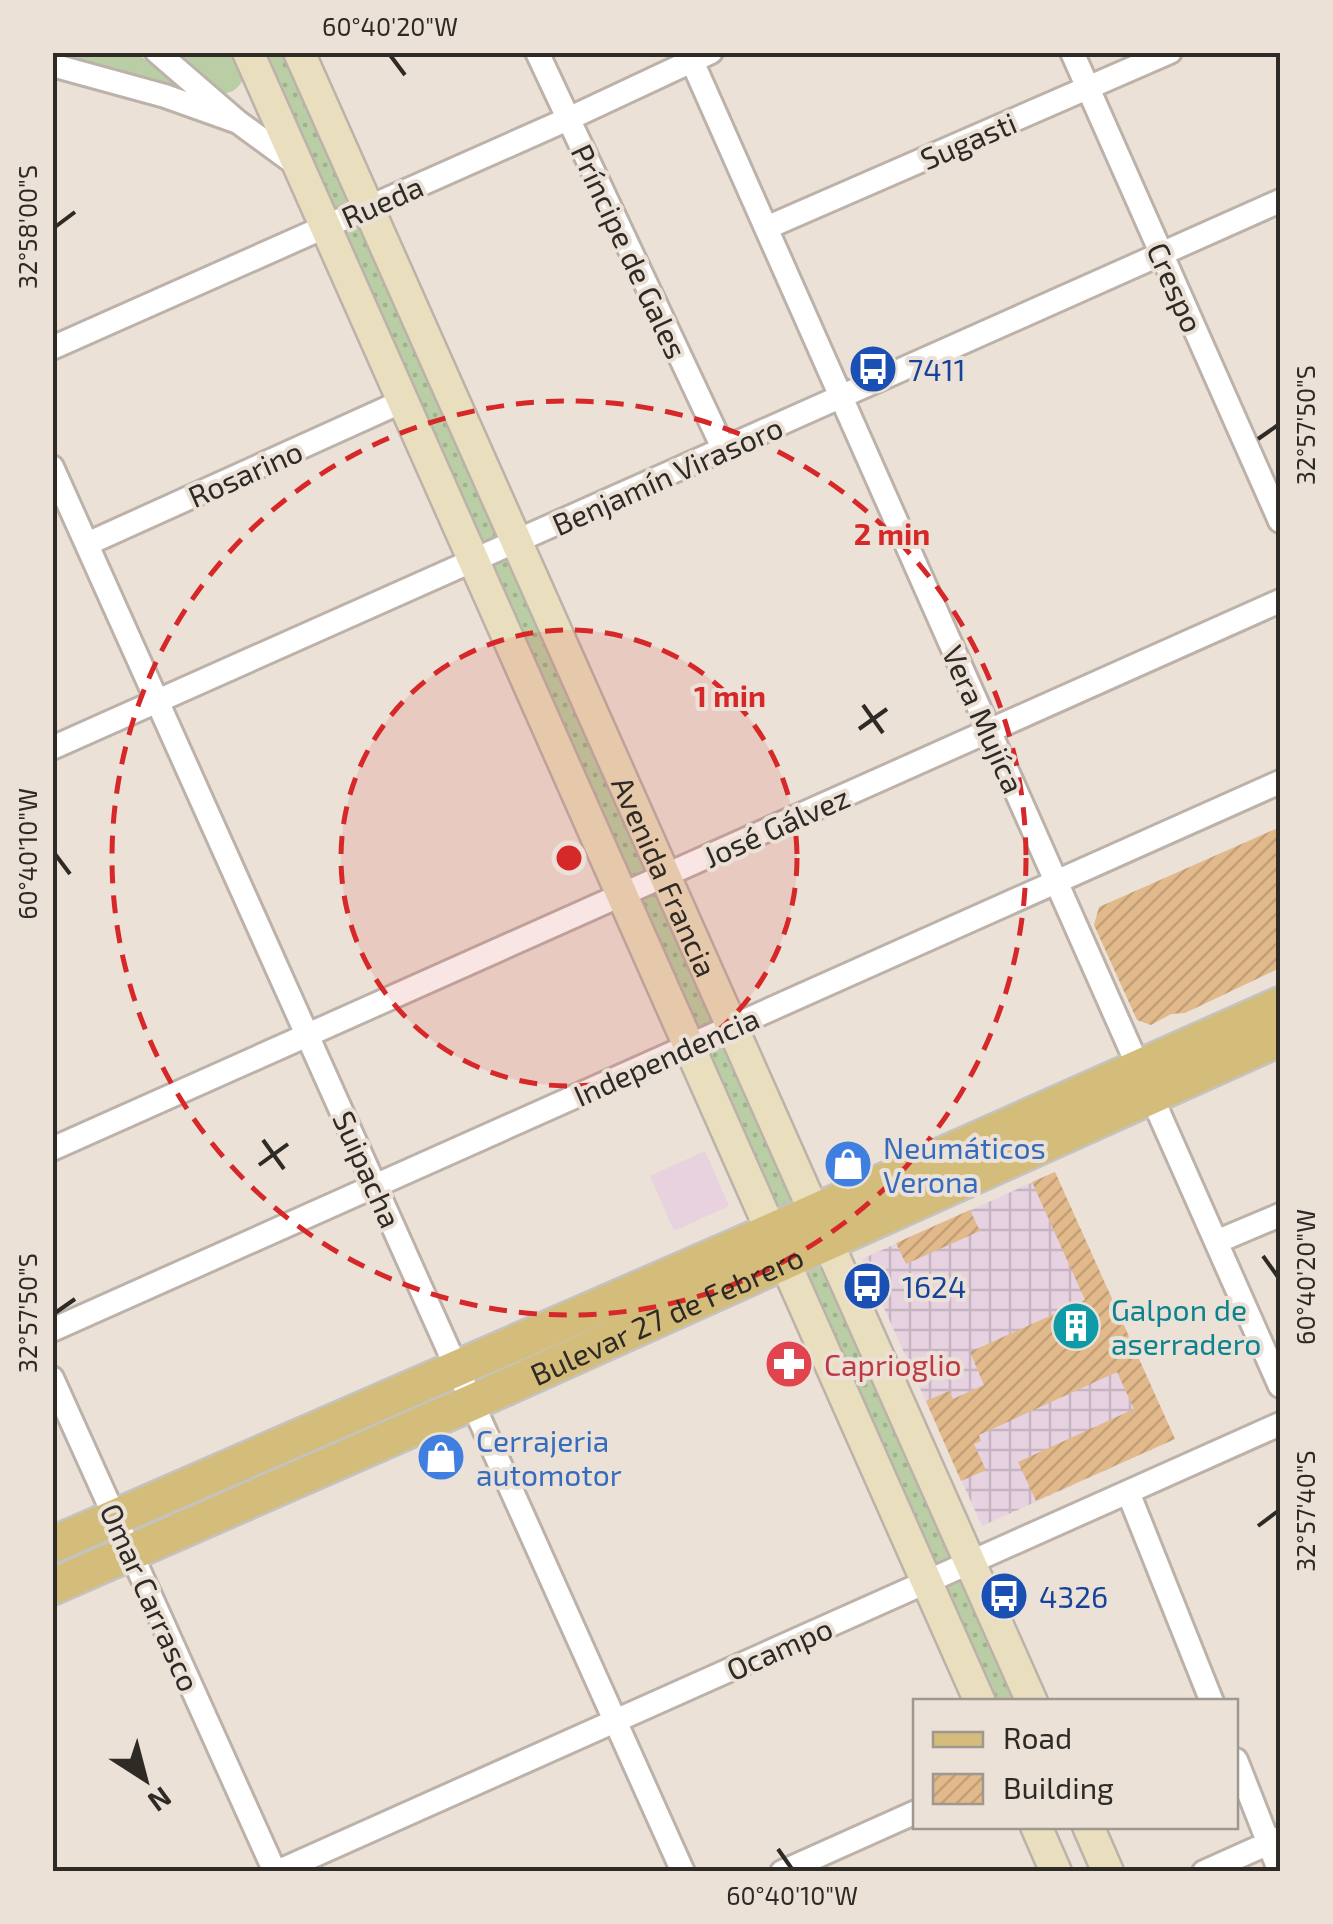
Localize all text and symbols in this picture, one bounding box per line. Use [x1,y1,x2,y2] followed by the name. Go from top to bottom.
[322,11,458,41] text: 60°40'20"W
[914,104,1022,176] street label: Sugasti
[565,138,695,364] street label: Príncipe de Gales
[12,165,42,289] text: 32°58'00"S
[336,167,428,235] street label: Rueda
[1140,236,1212,338] street label: Crespo
[847,343,899,395] bus stop icon: 7411
[908,351,966,387] place label: 7411
[1290,365,1320,485] text: 32°57'50"S
[546,408,788,542] street label: Benjamín Virasoro
[182,432,308,514] street label: Rosarino
[854,515,930,551] text: 2 min
[935,640,1033,798] street label: Vera Mujíca
[694,677,766,713] text: 1 min
[605,771,725,982] street label: Avenida Francia
[697,778,855,874] street label: José Gálvez
[12,788,42,920] text: 60°40'10"W
[551,840,587,876] centre of rings
[568,999,764,1113] street label: Independencia
[326,1105,410,1233] street label: Suipacha
[883,1129,1046,1199] place label: Neumáticos Verona
[822,1138,874,1190] shop icon: Neumáticos Verona
[1290,1209,1320,1345] text: 60°40'20"W
[524,1238,808,1392] street label: Bulevar 27 de Febrero
[12,1253,42,1373] text: 32°57'50"S
[841,1260,893,1312] bus stop icon: 1624
[902,1268,966,1304] place label: 1624
[1111,1291,1261,1361] place label: Galpon de aserradero
[1050,1300,1102,1352] building icon: Galpon de aserradero
[763,1338,815,1390] pharmacy icon: Caprioglio
[824,1346,962,1382] place label: Caprioglio
[476,1422,622,1492] place label: Cerrajeria automotor
[415,1431,467,1483] shop icon: Cerrajeria automotor
[1290,1450,1320,1572] text: 32°57'40"S
[94,1498,208,1696] street label: Omar Carrasco
[978,1570,1030,1622] bus stop icon: 4326
[1039,1578,1108,1614] place label: 4326
[721,1609,837,1687] street label: Ocampo
[913,1699,1238,1829] legend
[1003,1719,1072,1755] text: Road
[95,1729,195,1829] north arrow
[1003,1769,1114,1805] text: Building
[142,1780,178,1820] text: N
[726,1880,858,1910] text: 60°40'10"W

